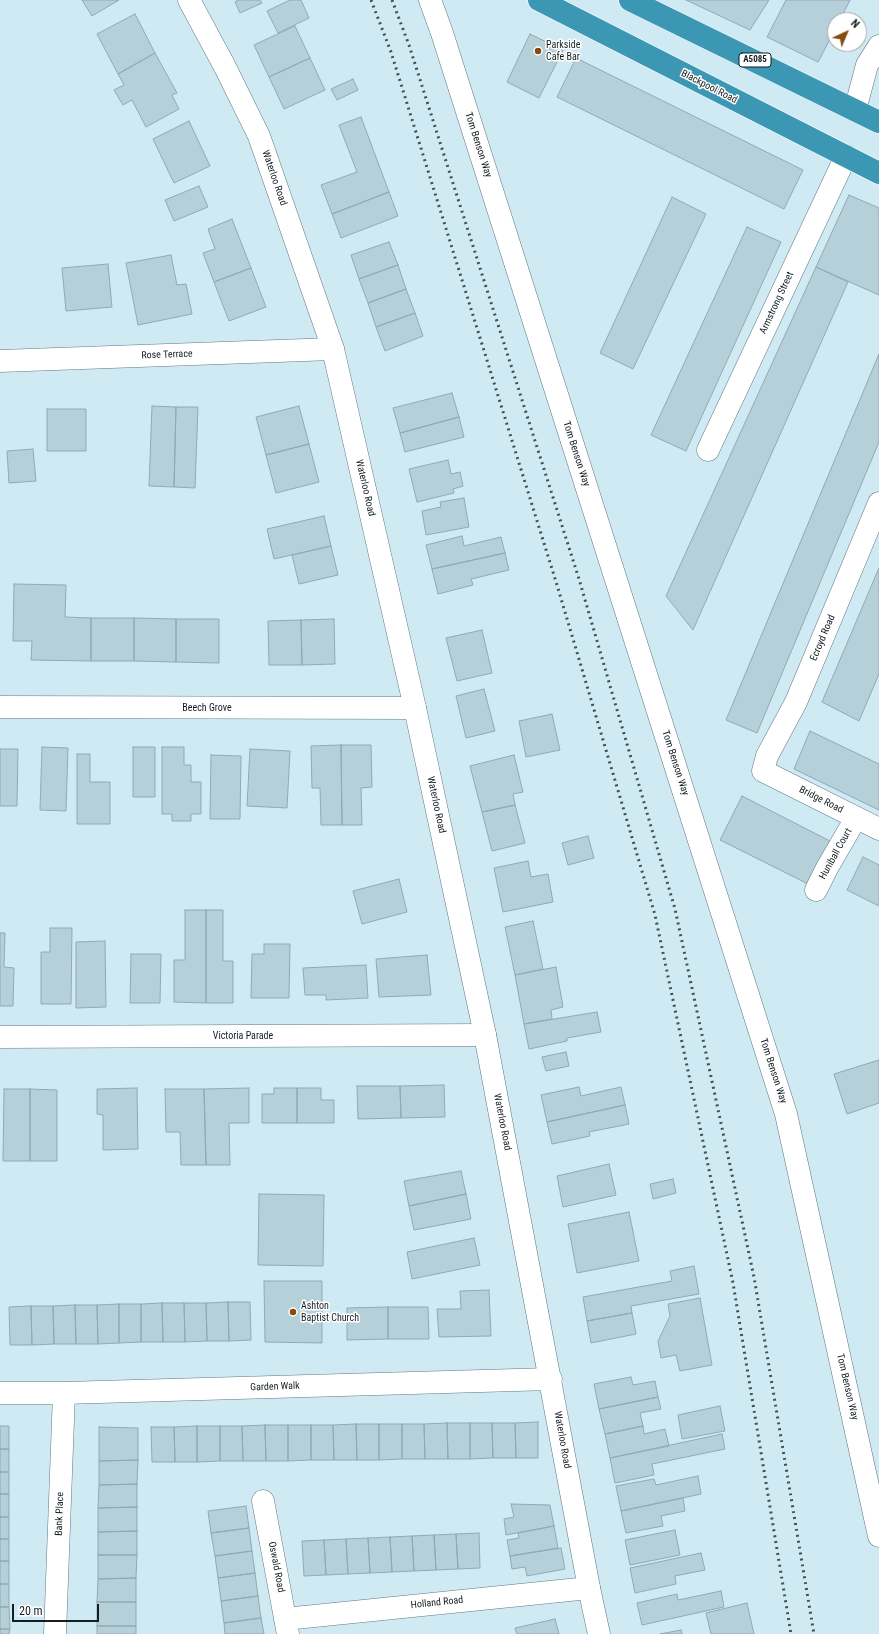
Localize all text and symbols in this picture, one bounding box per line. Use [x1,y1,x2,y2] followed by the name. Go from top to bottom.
[827,12,867,52] north arrow
[848,17,862,31] text: N
[546,39,580,62] place label: Parkside Cafe Bar
[533,46,543,56] marker: Parkside Cafe Bar
[739,53,771,67] road number: A5085
[679,68,739,106] street label: Blackpool Road
[462,111,494,179] street label: Tom Benson Way
[259,149,289,207] street label: Waterloo Road
[757,270,797,336] street label: Armstrong Street
[141,348,193,362] street label: Rose Terrace
[560,420,592,488] street label: Tom Benson Way
[353,459,377,517] street label: Waterloo Road
[808,613,838,663] street label: Ecroyd Road
[182,702,232,714] street label: Beech Grove
[659,729,691,797] street label: Tom Benson Way
[424,776,448,834] street label: Waterloo Road
[797,784,845,816] street label: Bridge Road
[817,826,855,882] street label: Huniball Court
[213,1030,273,1042] street label: Victoria Parade
[757,1037,789,1105] street label: Tom Benson Way
[491,1093,513,1151] street label: Waterloo Road
[301,1300,359,1324] place label: Ashton Baptist Church
[288,1307,298,1317] marker: Ashton Baptist Church
[834,1353,860,1421] street label: Tom Benson Way
[250,1380,300,1394] street label: Garden Walk
[551,1411,573,1469] street label: Waterloo Road
[53,1492,67,1536] street label: Bank Place
[265,1541,287,1593] street label: Oswald Road
[410,1594,464,1612] street label: Holland Road
[14,1596,101,1622] scale bar
[19,1604,43,1618] text: 20 m

